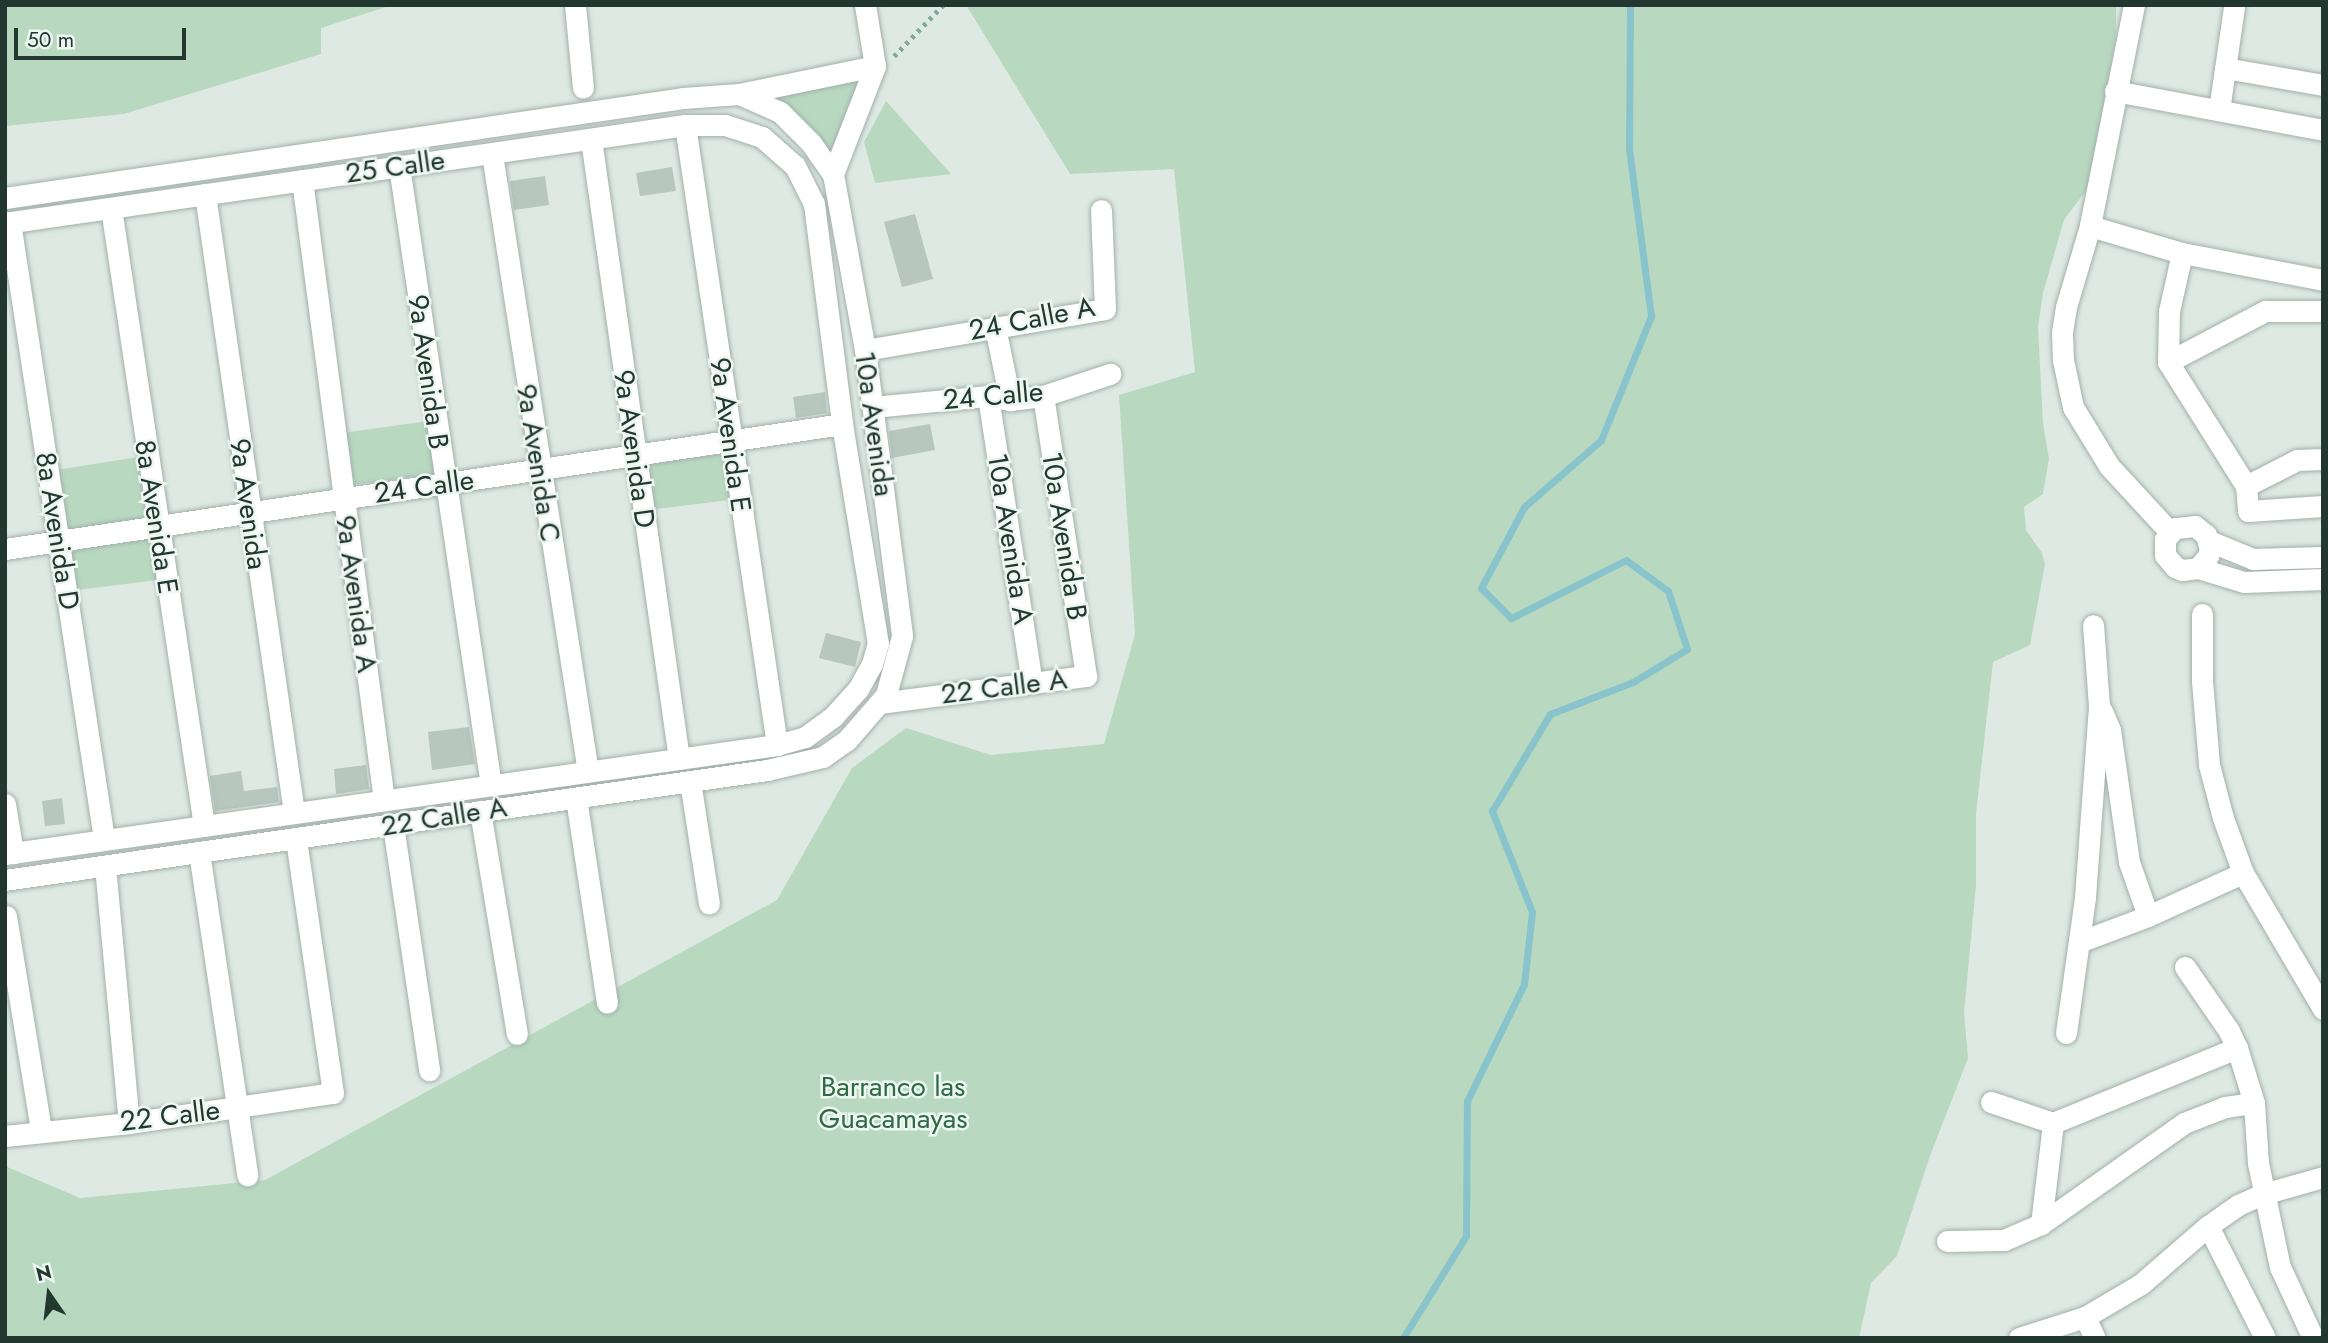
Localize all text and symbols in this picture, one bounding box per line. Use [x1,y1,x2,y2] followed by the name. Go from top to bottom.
[18,14,189,58] scale bar
[27,25,74,55] text: 50 m
[343,143,447,191] street label: 25 Calle
[966,290,1098,348] street label: 24 Calle A
[401,292,455,452] street label: 9a Avenida B
[847,349,901,499] street label: 10a Avenida
[703,356,757,514] street label: 9a Avenida E
[606,368,662,530] street label: 9a Avenida D
[941,375,1045,417] street label: 24 Calle
[509,382,567,544] street label: 9a Avenida C
[222,436,274,572] street label: 9a Avenida
[127,437,185,597] street label: 8a Avenida E
[1034,449,1094,623] street label: 10a Avenida B
[28,450,86,612] street label: 8a Avenida D
[980,451,1040,627] street label: 10a Avenida A
[372,463,476,511] street label: 24 Calle
[328,513,384,675] street label: 9a Avenida A
[939,663,1069,711] street label: 22 Calle A
[379,790,509,844] street label: 22 Calle A
[819,1070,967,1136] park label: Barranco las Guacamayas
[118,1093,222,1139] street label: 22 Calle
[33,1258,54,1288] text: N
[14,1259,84,1329] north arrow

